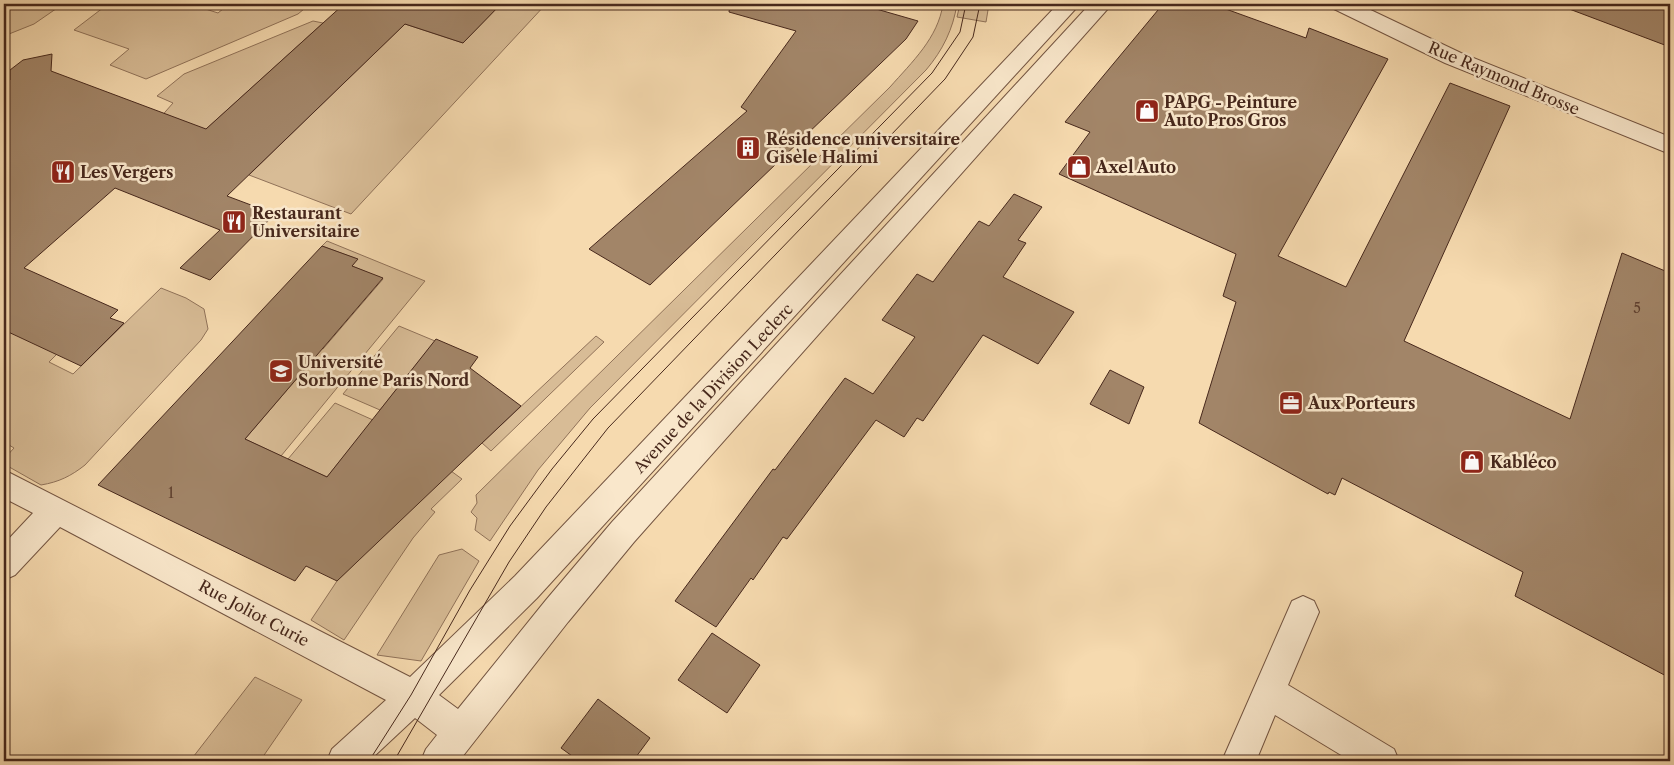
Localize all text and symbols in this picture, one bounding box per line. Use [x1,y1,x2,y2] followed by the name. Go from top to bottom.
[1425,37,1583,119] street label: Rue Raymond Brosse
[1163,92,1297,130] place label: PAPG - Peinture Auto Pros Gros
[1134,98,1160,124] shop icon: PAPG - Peinture Auto Pros Gros
[766,129,961,167] place label: Résidence universitaire Gisèle Halimi
[735,135,761,161] building icon: Résidence universitaire Gisèle Halimi
[1066,154,1092,180] shop icon: Axel Auto
[1095,157,1176,177] place label: Axel Auto
[50,159,76,185] restaurant icon: Les Vergers
[80,162,174,182] place label: Les Vergers
[252,203,360,241] place label: Restaurant Universitaire
[221,209,247,235] restaurant icon: Restaurant Universitaire
[628,299,797,478] street label: Avenue de la Division Leclerc
[1633,299,1641,317] house number: 5
[298,352,470,390] place label: Université Sorbonne Paris Nord
[268,358,294,384] school or university icon: Université Sorbonne Paris Nord
[1278,390,1304,416] office icon: Aux Porteurs
[1307,393,1415,413] place label: Aux Porteurs
[1459,449,1485,475] shop icon: Kabléco
[1490,452,1557,472] place label: Kabléco
[168,484,174,502] house number: 1
[195,575,313,651] street label: Rue Joliot Curie

